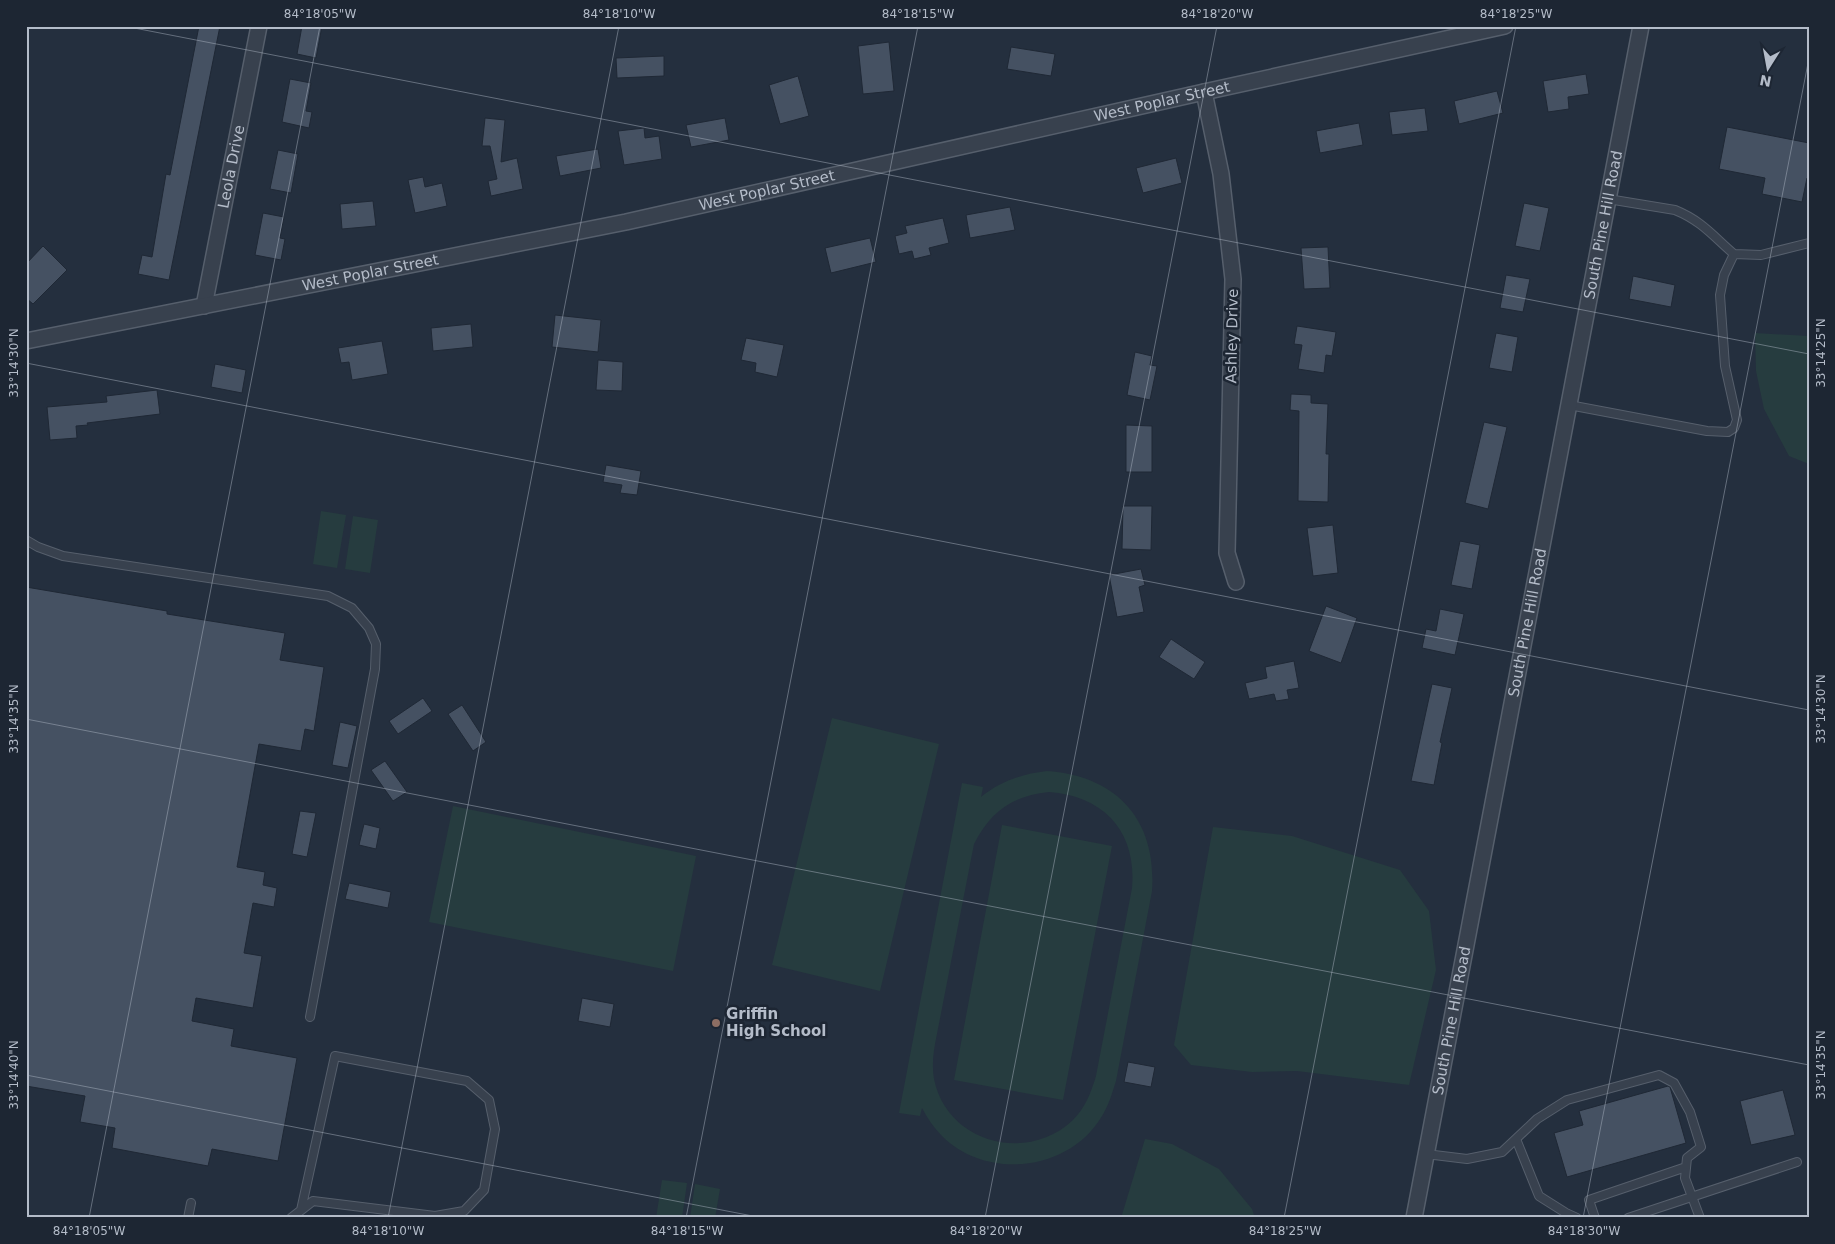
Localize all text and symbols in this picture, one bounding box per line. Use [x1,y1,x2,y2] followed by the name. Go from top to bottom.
[284,7,356,21] text: 84°18'05"W
[583,7,655,21] text: 84°18'10"W
[882,7,954,21] text: 84°18'15"W
[1181,7,1253,21] text: 84°18'20"W
[1480,7,1552,21] text: 84°18'25"W
[1742,42,1792,92] north arrow
[1758,72,1773,90] text: N
[1092,78,1232,125] street label: West Poplar Street
[214,123,248,210] street label: Leola Drive
[1580,149,1626,301] street label: South Pine Hill Road
[697,166,837,214] street label: West Poplar Street
[300,250,440,295] street label: West Poplar Street
[1222,289,1242,383] street label: Ashley Drive
[1814,318,1828,388] text: 33°14'25"N
[7,328,21,398] text: 33°14'30"N
[1504,547,1550,699] street label: South Pine Hill Road
[1814,674,1828,744] text: 33°14'30"N
[7,684,21,754] text: 33°14'35"N
[1429,945,1475,1096] street label: South Pine Hill Road
[726,1005,826,1040] place label: Griffin High School
[710,1017,722,1029] marker: Griffin High School
[1814,1030,1828,1100] text: 33°14'35"N
[7,1040,21,1110] text: 33°14'40"N
[53,1224,125,1238] text: 84°18'05"W
[352,1224,424,1238] text: 84°18'10"W
[651,1224,723,1238] text: 84°18'15"W
[950,1224,1022,1238] text: 84°18'20"W
[1249,1224,1321,1238] text: 84°18'25"W
[1548,1224,1620,1238] text: 84°18'30"W

